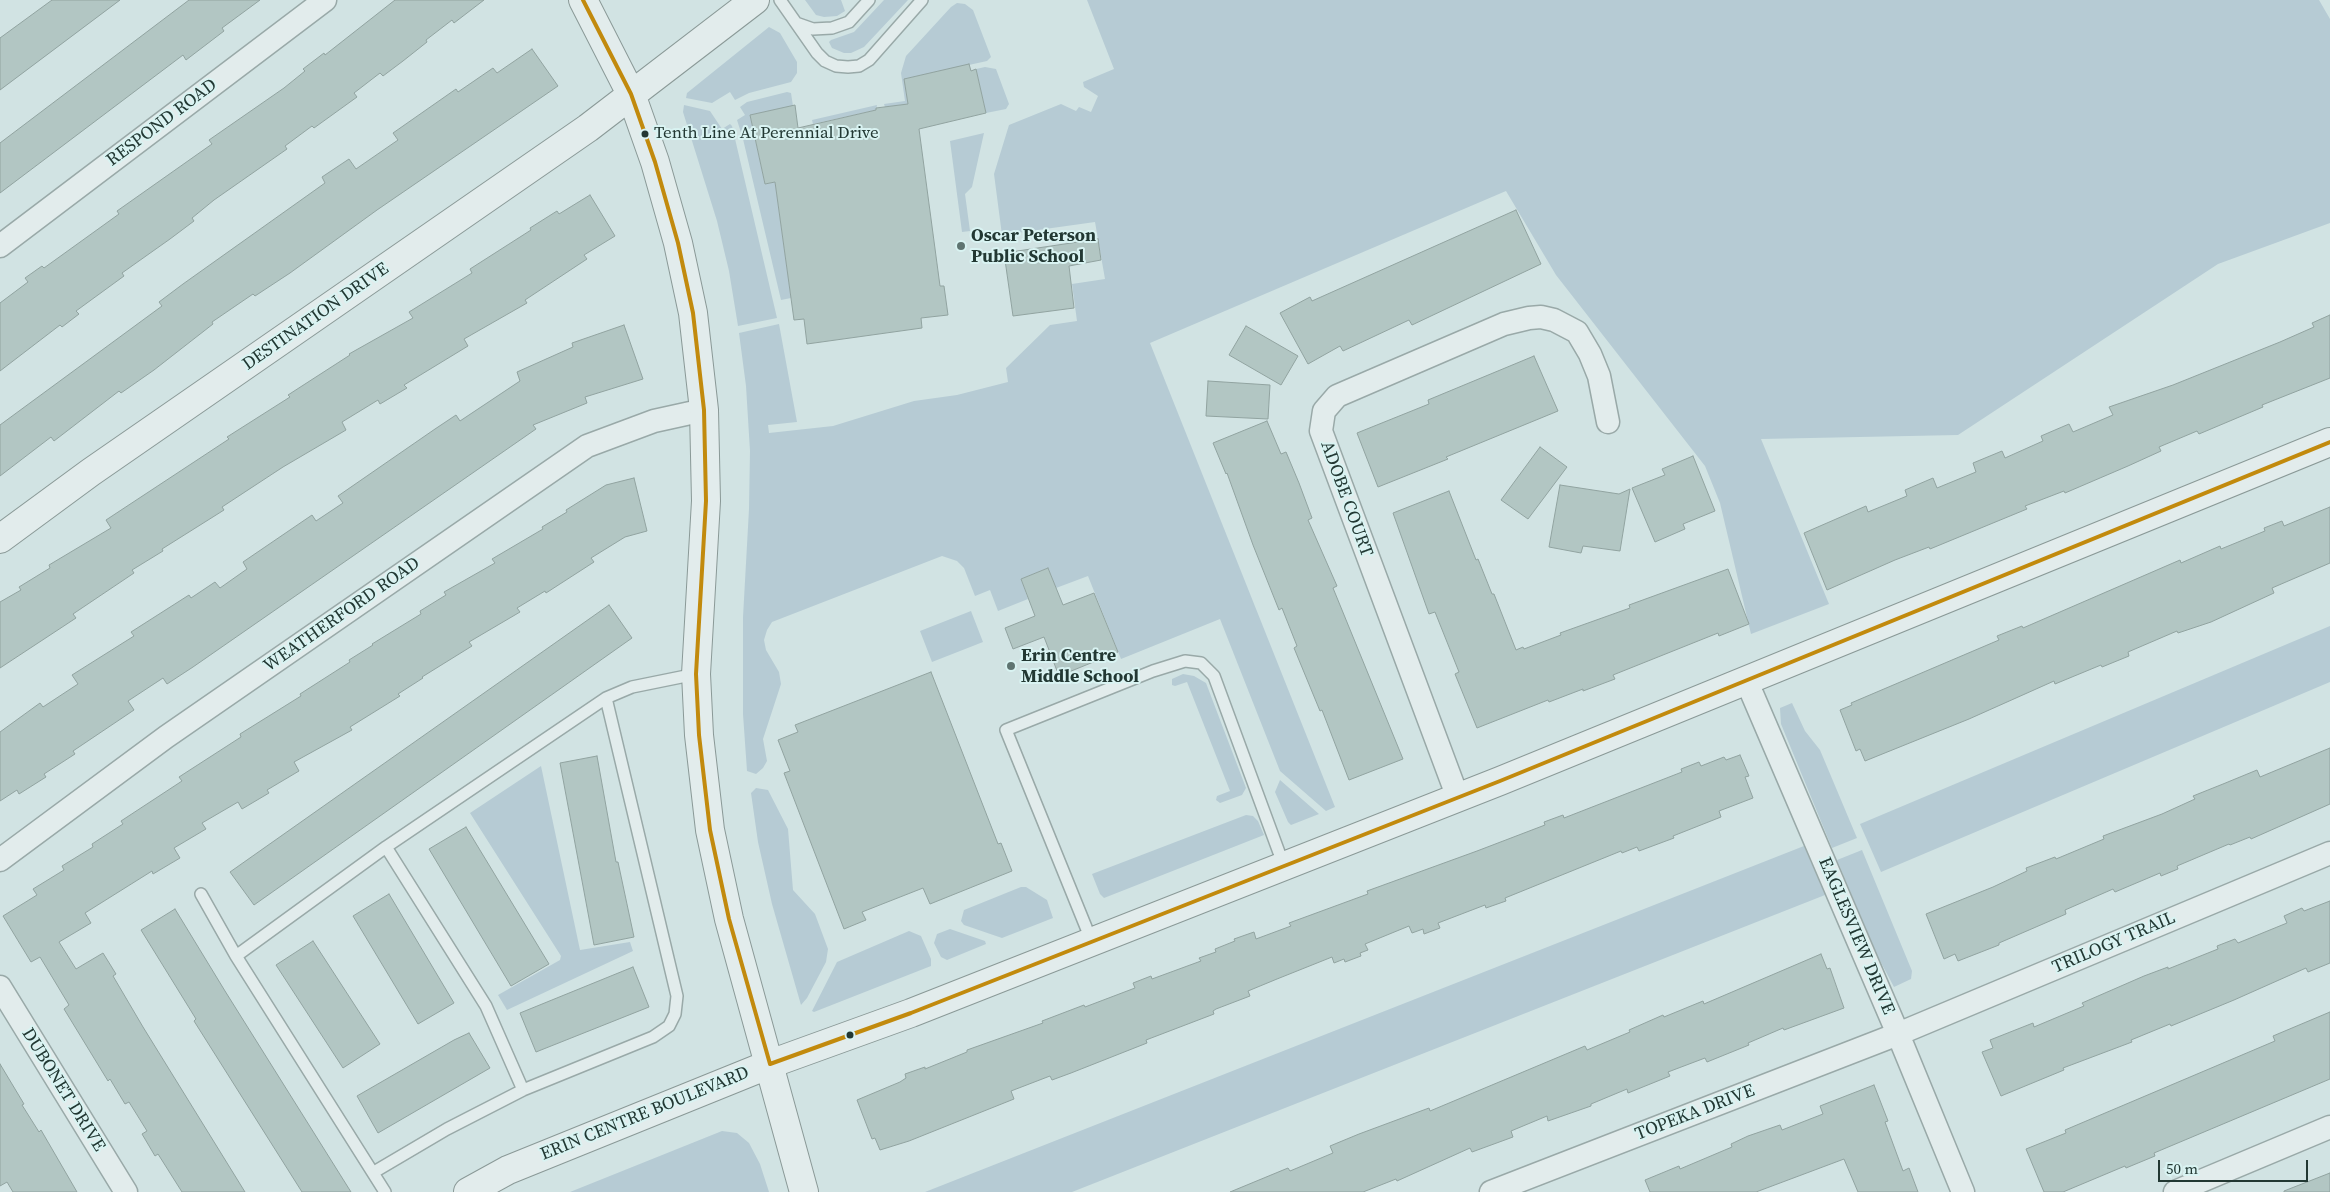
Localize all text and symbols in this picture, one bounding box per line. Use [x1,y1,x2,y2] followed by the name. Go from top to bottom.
[103,74,221,172] street label: RESPOND ROAD
[654,124,879,144] place label: Tenth Line At Perennial Drive
[640,129,650,139] marker: Tenth Line At Perennial Drive
[971,225,1096,268] place label: Oscar Peterson Public School
[955,240,967,252] marker: Oscar Peterson Public School
[239,258,393,376] street label: DESTINATION DRIVE
[1315,438,1377,560] street label: ADOBE COURT
[260,553,424,677] street label: WEATHERFORD ROAD
[1021,645,1139,688] place label: Erin Centre Middle School
[1005,660,1017,672] marker: Erin Centre Middle School
[1813,854,1899,1018] street label: EAGLESVIEW DRIVE
[2049,907,2179,979] street label: TRILOGY TRAIL
[16,1024,110,1156] street label: DUBONET DRIVE
[845,1030,855,1040] unlabelled marker
[537,1062,753,1166] street label: ERIN CENTRE BOULEVARD
[1632,1080,1758,1146] street label: TOPEKA DRIVE
[2160,1150,2310,1182] scale bar
[2166,1158,2198,1179] text: 50 m

